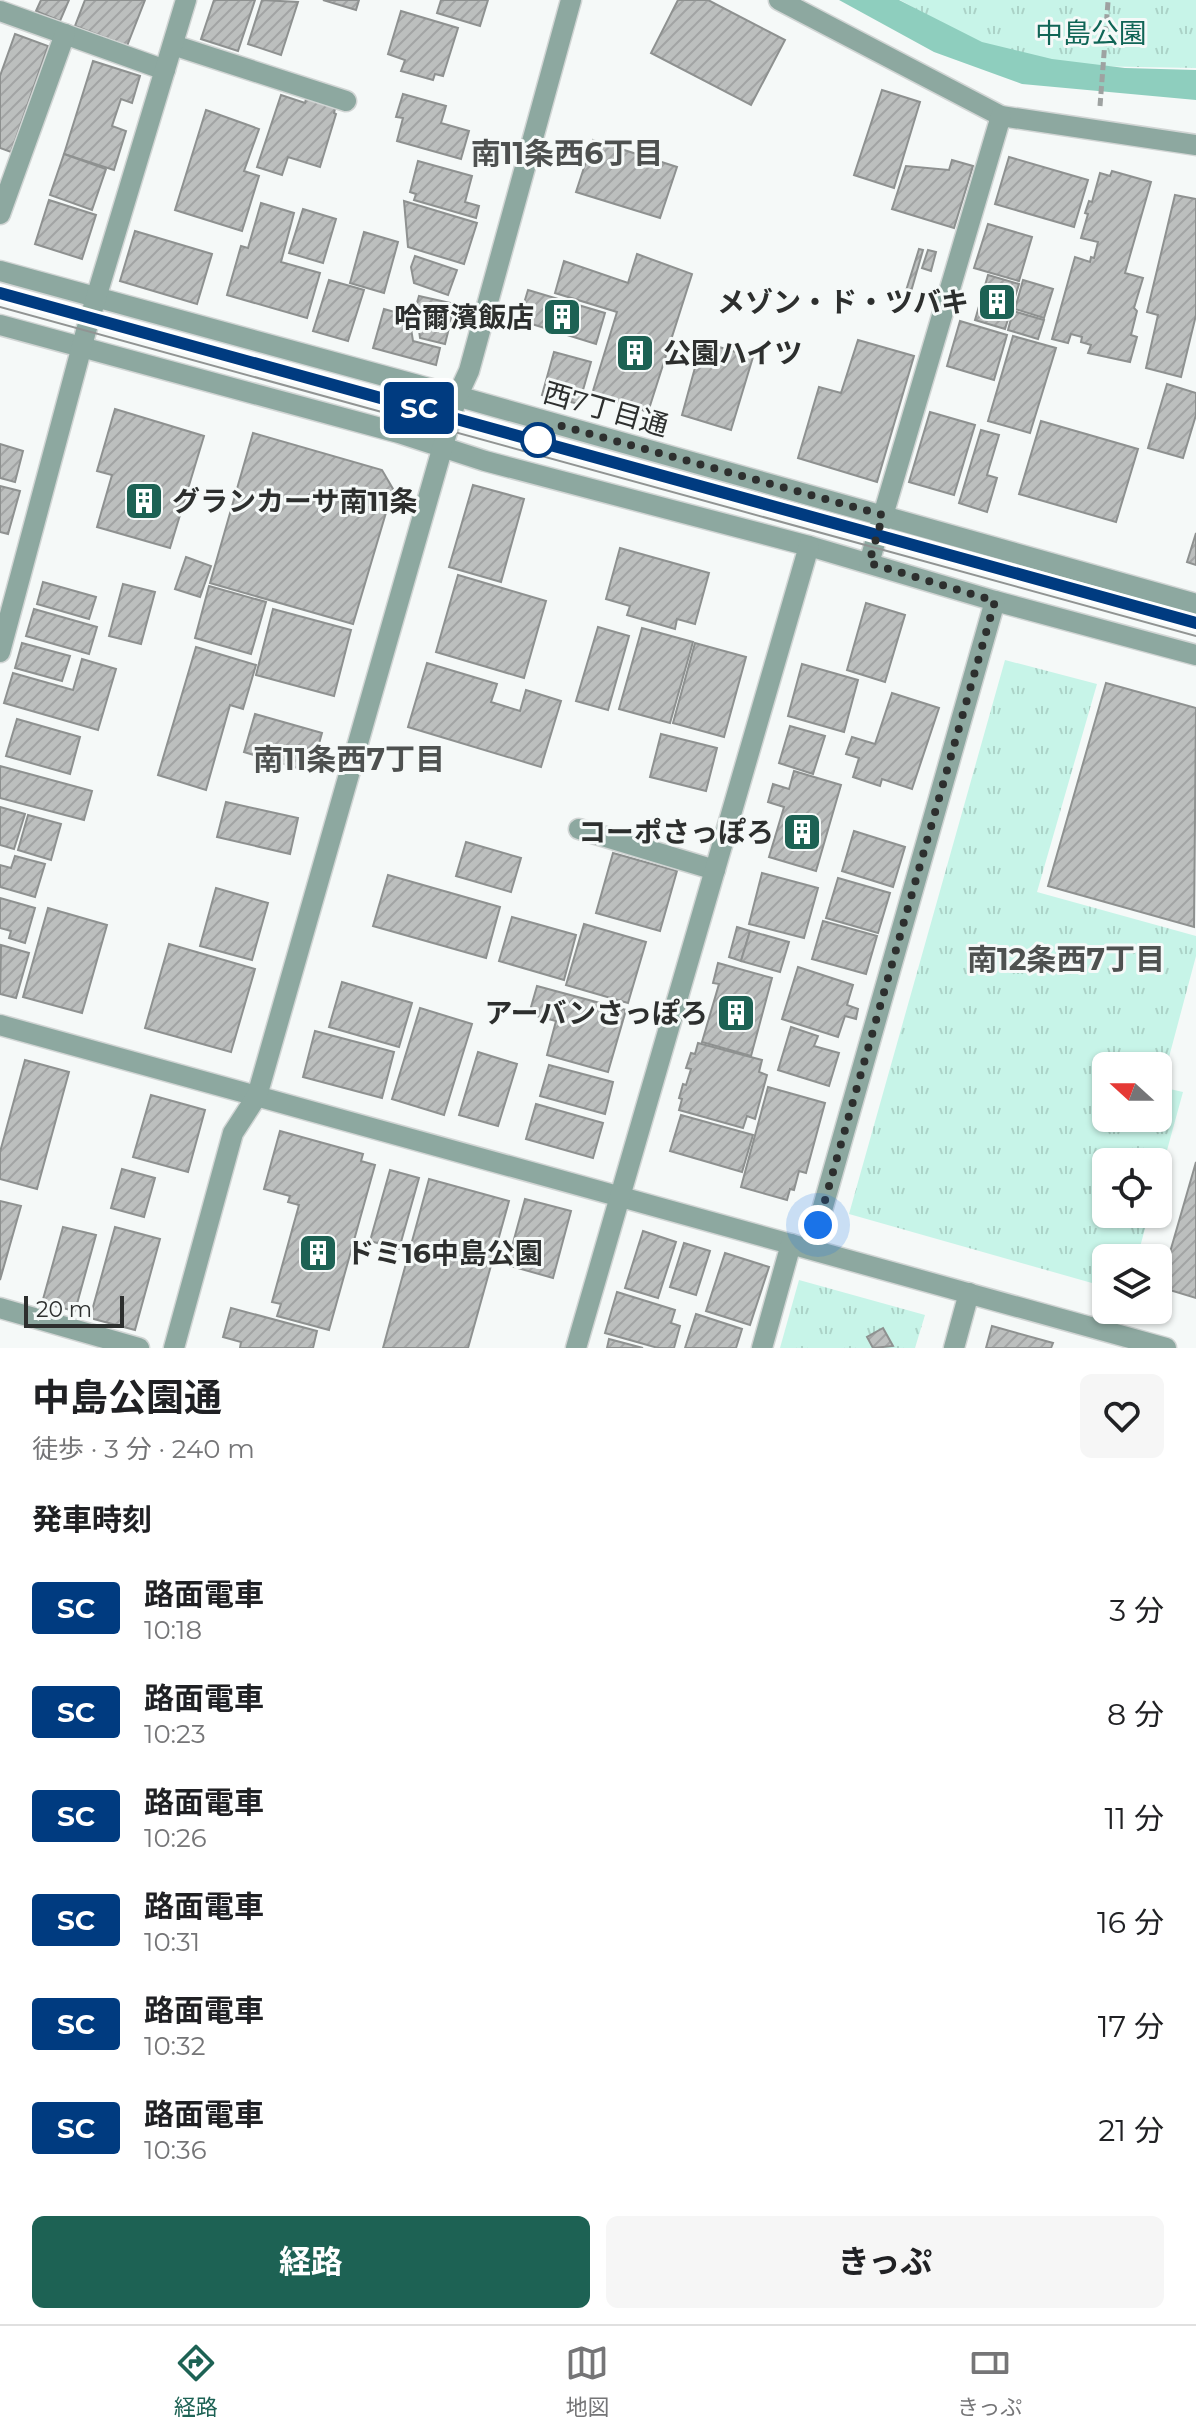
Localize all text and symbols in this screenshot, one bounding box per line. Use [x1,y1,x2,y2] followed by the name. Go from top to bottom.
[1035,16,1147,50] park label: 中島公園
[471,135,663,172] district label: 南11条西6丁目
[976,281,1018,323] building icon: メゾン・ド・ツバキ
[717,285,969,319] place label: メゾン・ド・ツバキ
[541,296,583,338] building icon: 哈爾濱飯店
[394,300,534,334] place label: 哈爾濱飯店
[614,332,656,374] building icon: 公園ハイツ
[663,336,802,370] place label: 公園ハイツ
[540,375,672,443] street label: 西7丁目通
[383,382,455,434] line badge: SC
[400,391,438,425] text: SC
[521,423,555,457] unlabelled marker
[123,480,165,522] building icon: グランカーサ南11条
[172,484,417,518] place label: グランカーサ南11条
[253,741,445,778] district label: 南11条西7丁目
[781,811,823,853] building icon: コーポさっぽろ
[578,815,774,849] place label: コーポさっぽろ
[967,941,1165,978] district label: 南12条西7丁目
[715,992,757,1034] building icon: アーバンさっぽろ
[485,996,708,1030] place label: アーバンさっぽろ
[1092,1052,1172,1132] north arrow
[1092,1052,1172,1324] map controls
[1092,1148,1172,1228] button: locate
[798,1205,838,1245] your location
[297,1232,339,1274] building icon: ドミ16中島公園
[346,1236,543,1270] place label: ドミ16中島公園
[1092,1244,1172,1324] button: layers
[24,1292,124,1328] scale bar
[36,1296,92,1323] text: 20 m
[32,1374,222,1421] text: 中島公園通
[1080,1374,1164,1458] button: heart
[32,1433,255,1465] text: 徒歩 · 3 分 · 240 m
[32,1501,152,1538] text: 発車時刻
[144,1576,264,1613] text: 路面電車
[57,1591,95,1625] text: SC
[1109,1592,1164,1629] text: 3 分
[144,1614,202,1646] text: 10:18
[144,1680,264,1717] text: 路面電車
[57,1695,95,1729] text: SC
[1107,1696,1164,1733] text: 8 分
[144,1718,206,1750] text: 10:23
[144,1784,264,1821] text: 路面電車
[57,1799,95,1833] text: SC
[1104,1800,1164,1837] text: 11 分
[144,1822,207,1854] text: 10:26
[144,1888,264,1925] text: 路面電車
[57,1903,95,1937] text: SC
[1097,1904,1164,1941] text: 16 分
[144,1926,200,1958] text: 10:31
[144,1992,264,2029] text: 路面電車
[57,2007,95,2041] text: SC
[1098,2008,1164,2045] text: 17 分
[144,2030,205,2062] text: 10:32
[144,2096,264,2133] text: 路面電車
[57,2111,95,2145] text: SC
[1098,2112,1164,2149] text: 21 分
[144,2134,207,2166] text: 10:36
[32,2216,590,2308] button: 経路
[606,2216,1164,2308] button: きっぷ
[174,2341,218,2421] tab: 経路
[565,2341,609,2421] tab: 地図
[957,2341,1022,2421] tab: きっぷ

